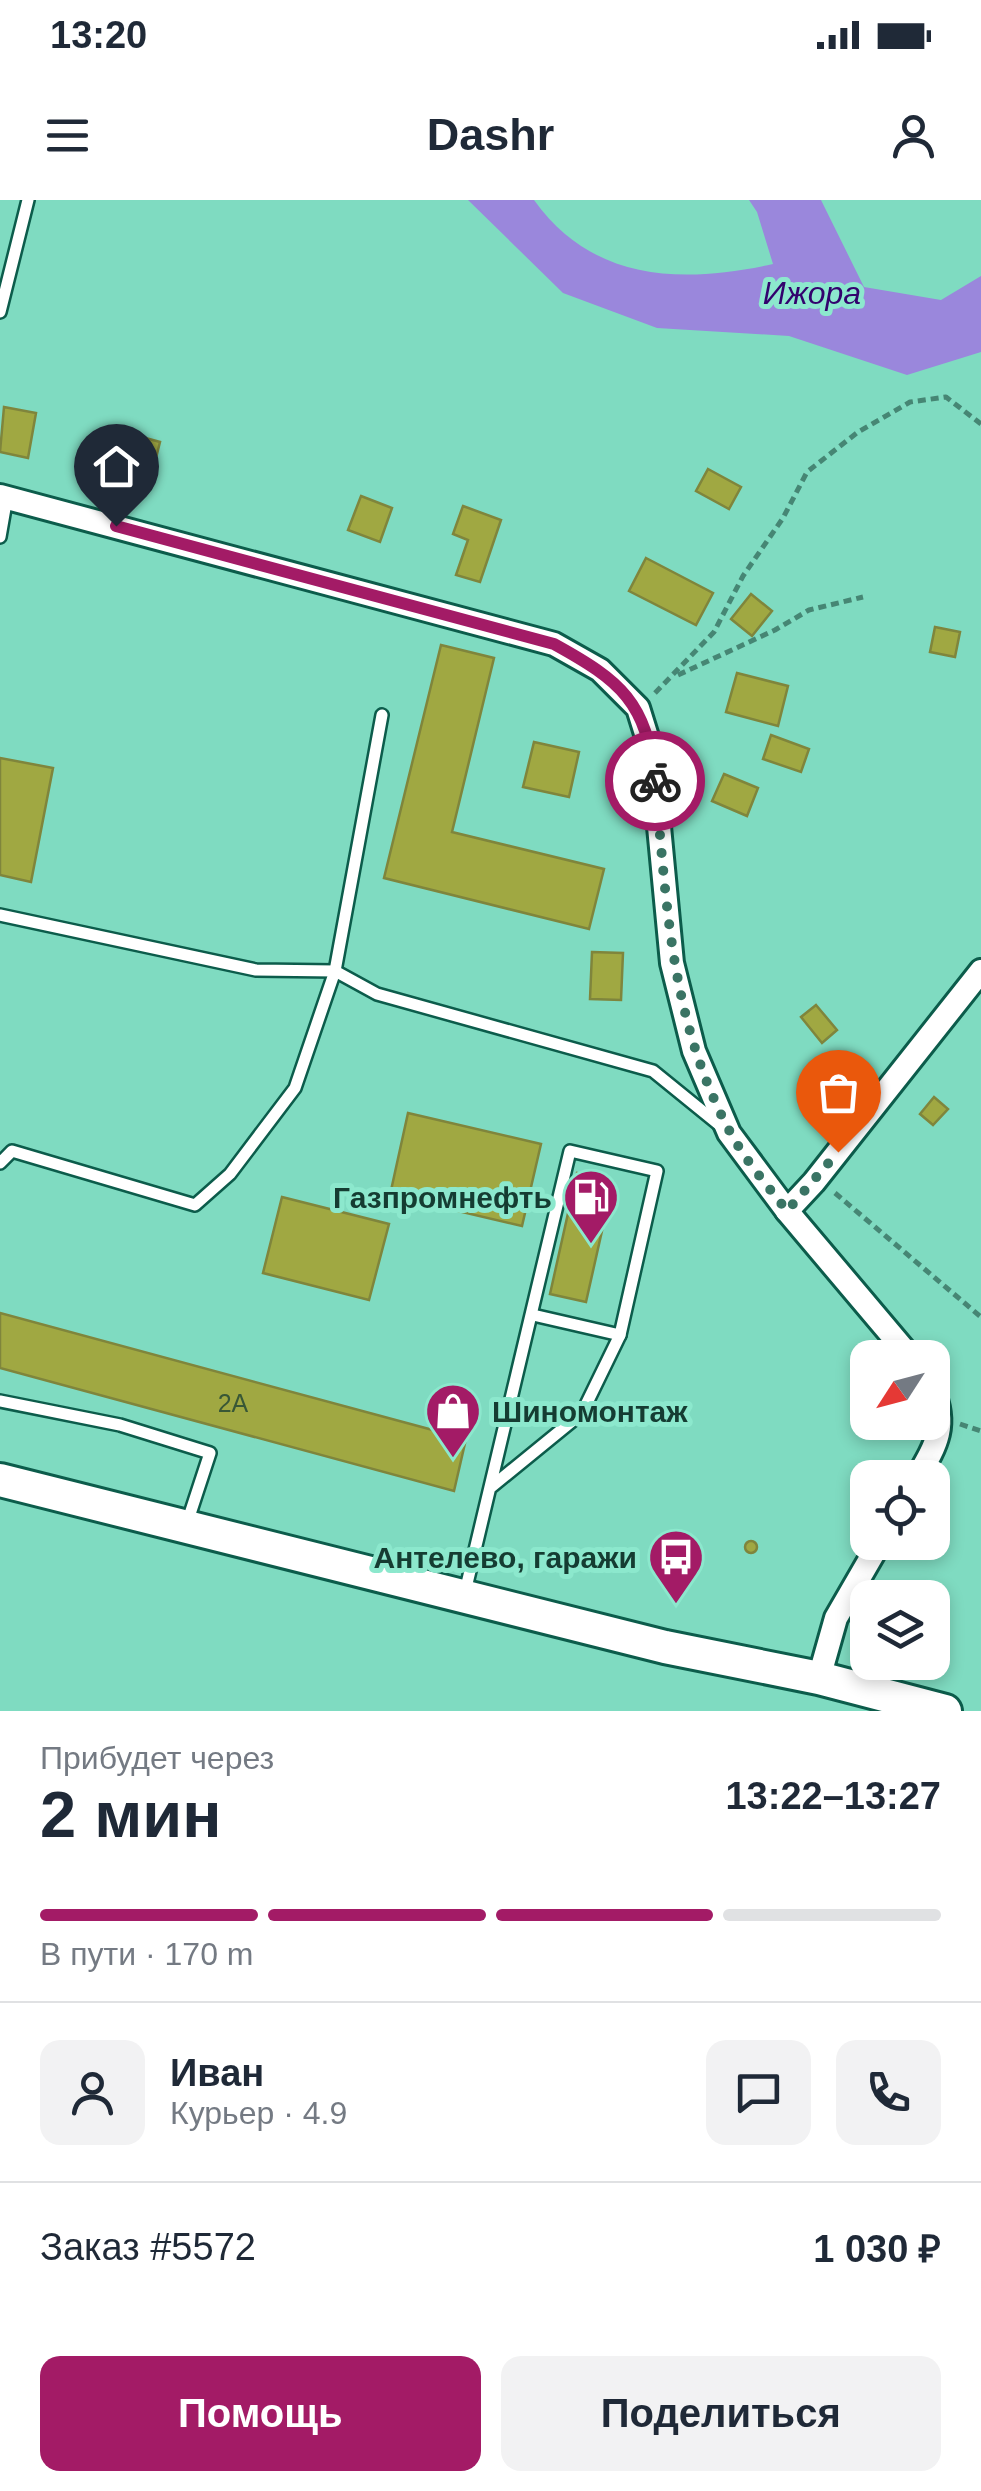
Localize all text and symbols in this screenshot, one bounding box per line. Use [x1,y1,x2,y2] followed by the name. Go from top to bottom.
[50,14,147,56] text: 13:20
[40,108,95,163] icon: menu
[886,108,941,163] icon: person
[427,109,554,160] text: Dashr
[763,275,861,311] water label: Ижора
[74,424,159,527] pin
[89,439,144,494] icon: home
[605,731,705,831] courier
[628,754,683,809] icon: bike
[796,1050,881,1153] pin
[811,1065,866,1120] icon: bag
[561,1167,621,1246] fuel station icon: Газпромнефть
[333,1181,552,1214] place label: Газпромнефть
[850,1340,950,1440] north arrow
[850,1340,950,1680] map controls
[423,1381,483,1460] shop icon: Шиномонтаж
[218,1389,249,1417] house number: 2А
[492,1395,688,1428] place label: Шиномонтаж
[850,1460,950,1560] button: locate
[646,1527,706,1606] bus stop icon: Антелево, гаражи
[374,1541,637,1574] place label: Антелево, гаражи
[850,1580,950,1680] button: layers
[40,1740,274,1776] text: Прибудет через
[725,1775,941,1817] text: 13:22–13:27
[40,1778,222,1851] text: 2 мин
[40,1936,253,1972] text: В пути · 170 m
[40,2040,145,2145] button: person
[706,2040,811,2145] button: chat
[836,2040,941,2145] button: phone
[170,2052,264,2094] text: Иван
[170,2095,347,2131] text: Курьер · 4.9
[40,2226,256,2268] text: Заказ #5572
[813,2228,941,2270] text: 1 030 ₽
[40,2356,481,2471] button: Помощь
[501,2356,941,2471] button: Поделиться

